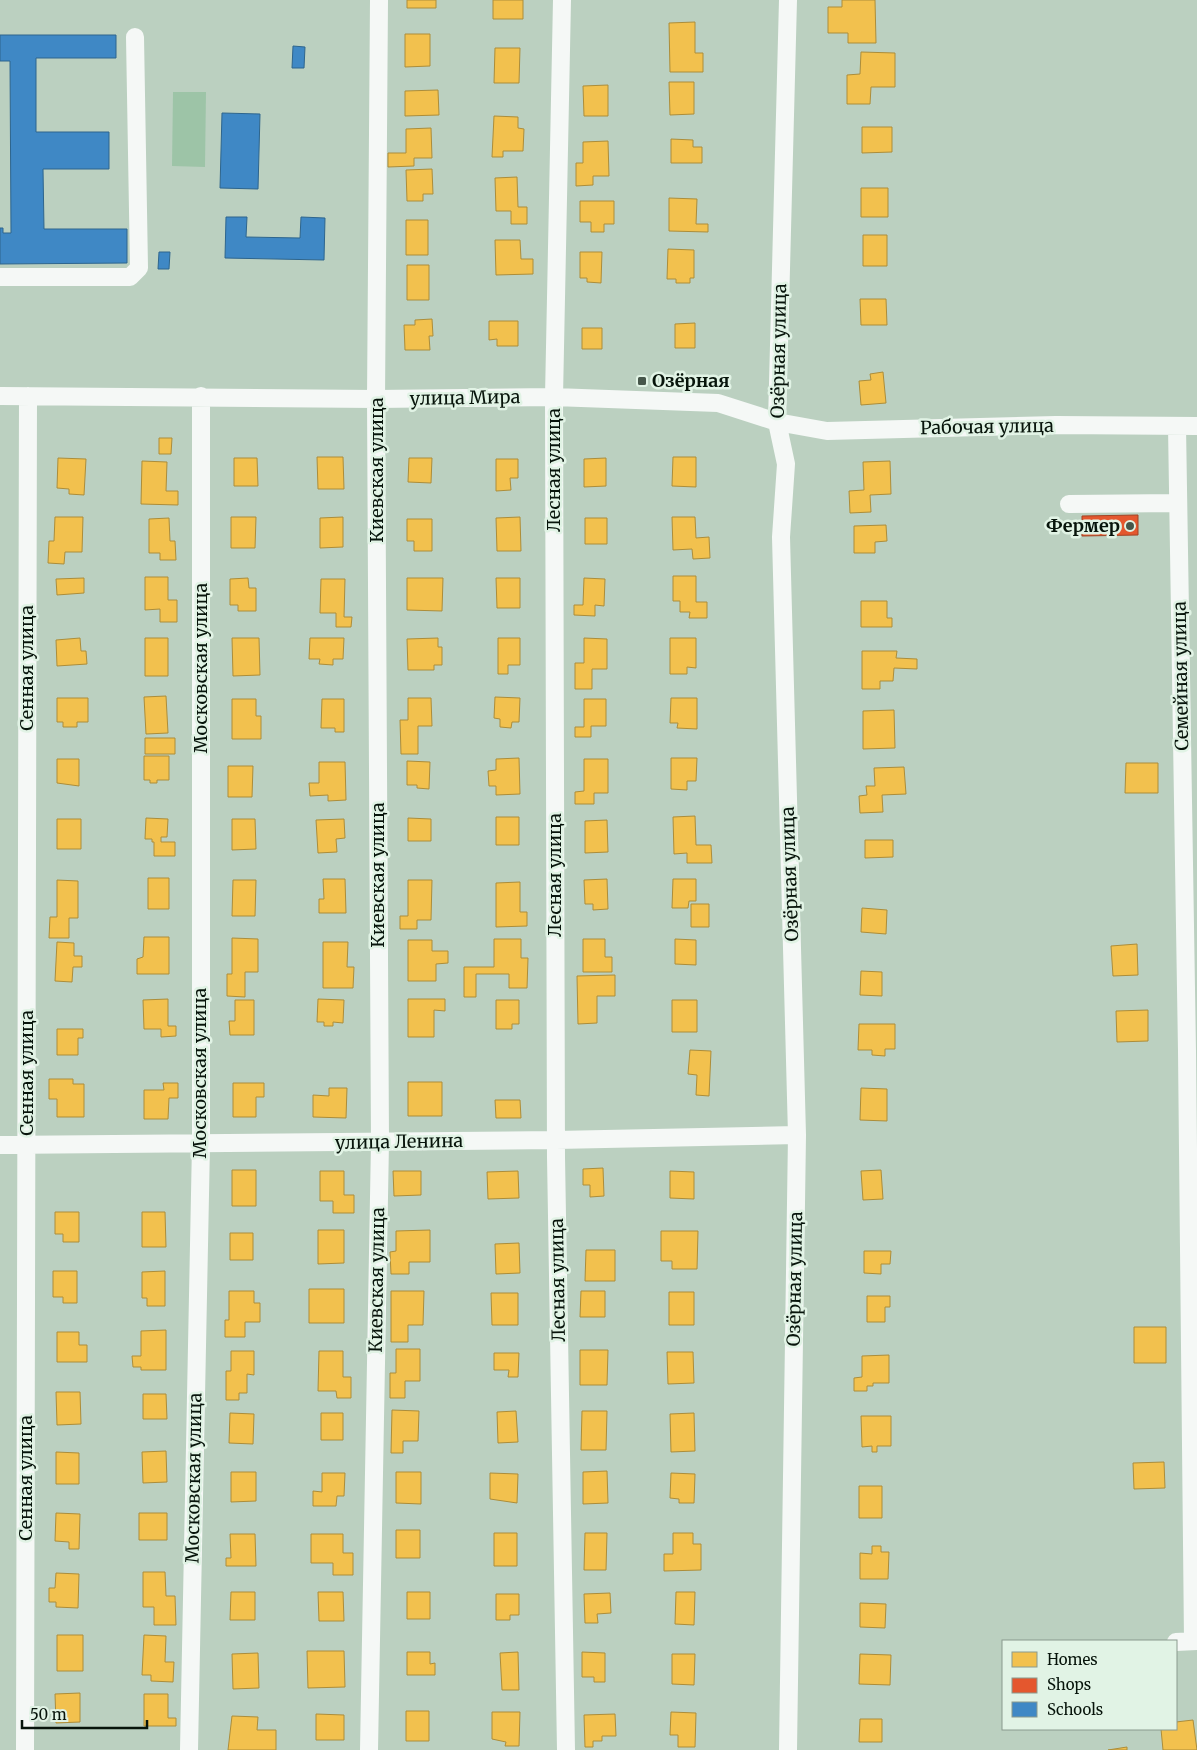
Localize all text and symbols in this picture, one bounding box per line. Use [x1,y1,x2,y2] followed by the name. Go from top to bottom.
[766,283,791,419] street label: Озёрная улица
[652,369,730,392] place label: Озёрная
[636,375,648,387] marker: Озёрная
[410,385,521,410] street label: улица Мира
[365,397,388,543] street label: Киевская улица
[542,408,565,532] street label: Лесная улица
[920,414,1054,439] street label: Рабочая улица
[1046,514,1120,537] place label: Фермер
[1124,520,1136,532] marker: Фермер
[189,582,212,753] street label: Московская улица
[1168,601,1193,751] street label: Семейная улица
[15,605,38,731] street label: Сенная улица
[366,802,389,948] street label: Киевская улица
[776,806,803,942] street label: Озёрная улица
[543,813,566,937] street label: Лесная улица
[188,987,211,1158] street label: Московская улица
[15,1010,38,1136] street label: Сенная улица
[335,1129,464,1154] street label: улица Ленина
[364,1207,389,1353] street label: Киевская улица
[782,1211,807,1347] street label: Озёрная улица
[545,1218,570,1342] street label: Лесная улица
[181,1392,206,1563] street label: Московская улица
[14,1415,37,1541] street label: Сенная улица
[1002,1640,1177,1730] legend
[1047,1650,1098,1669] text: Homes
[1047,1675,1091,1694] text: Shops
[22,1698,148,1730] scale bar
[1047,1700,1103,1719] text: Schools
[30,1705,67,1724] text: 50 m

